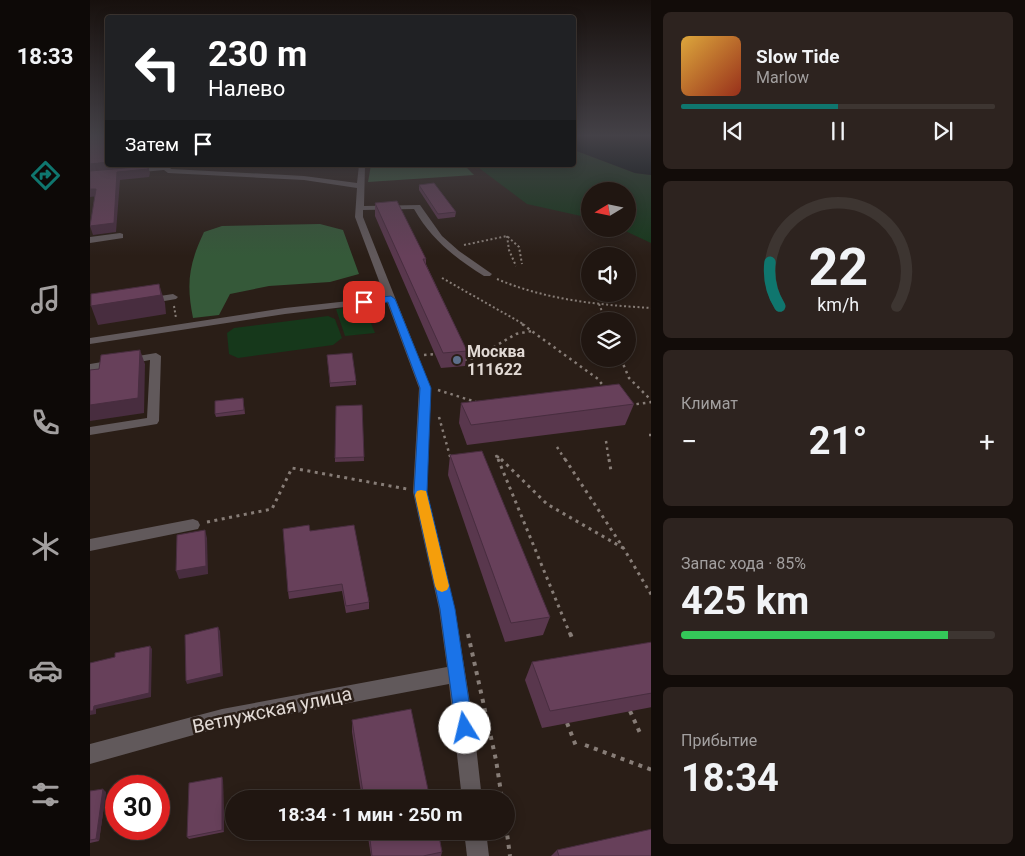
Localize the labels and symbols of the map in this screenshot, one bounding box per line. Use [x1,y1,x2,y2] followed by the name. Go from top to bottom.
[581,182,636,238] north arrow
[343,281,385,323] pin
[467,342,525,379] place label: Москва 111622
[451,354,463,366] marker: Москва 111622
[190,682,354,738] street label: Ветлужская улица
[438,701,490,753] position arrow
[105,775,170,840] speed limit sign: 30

